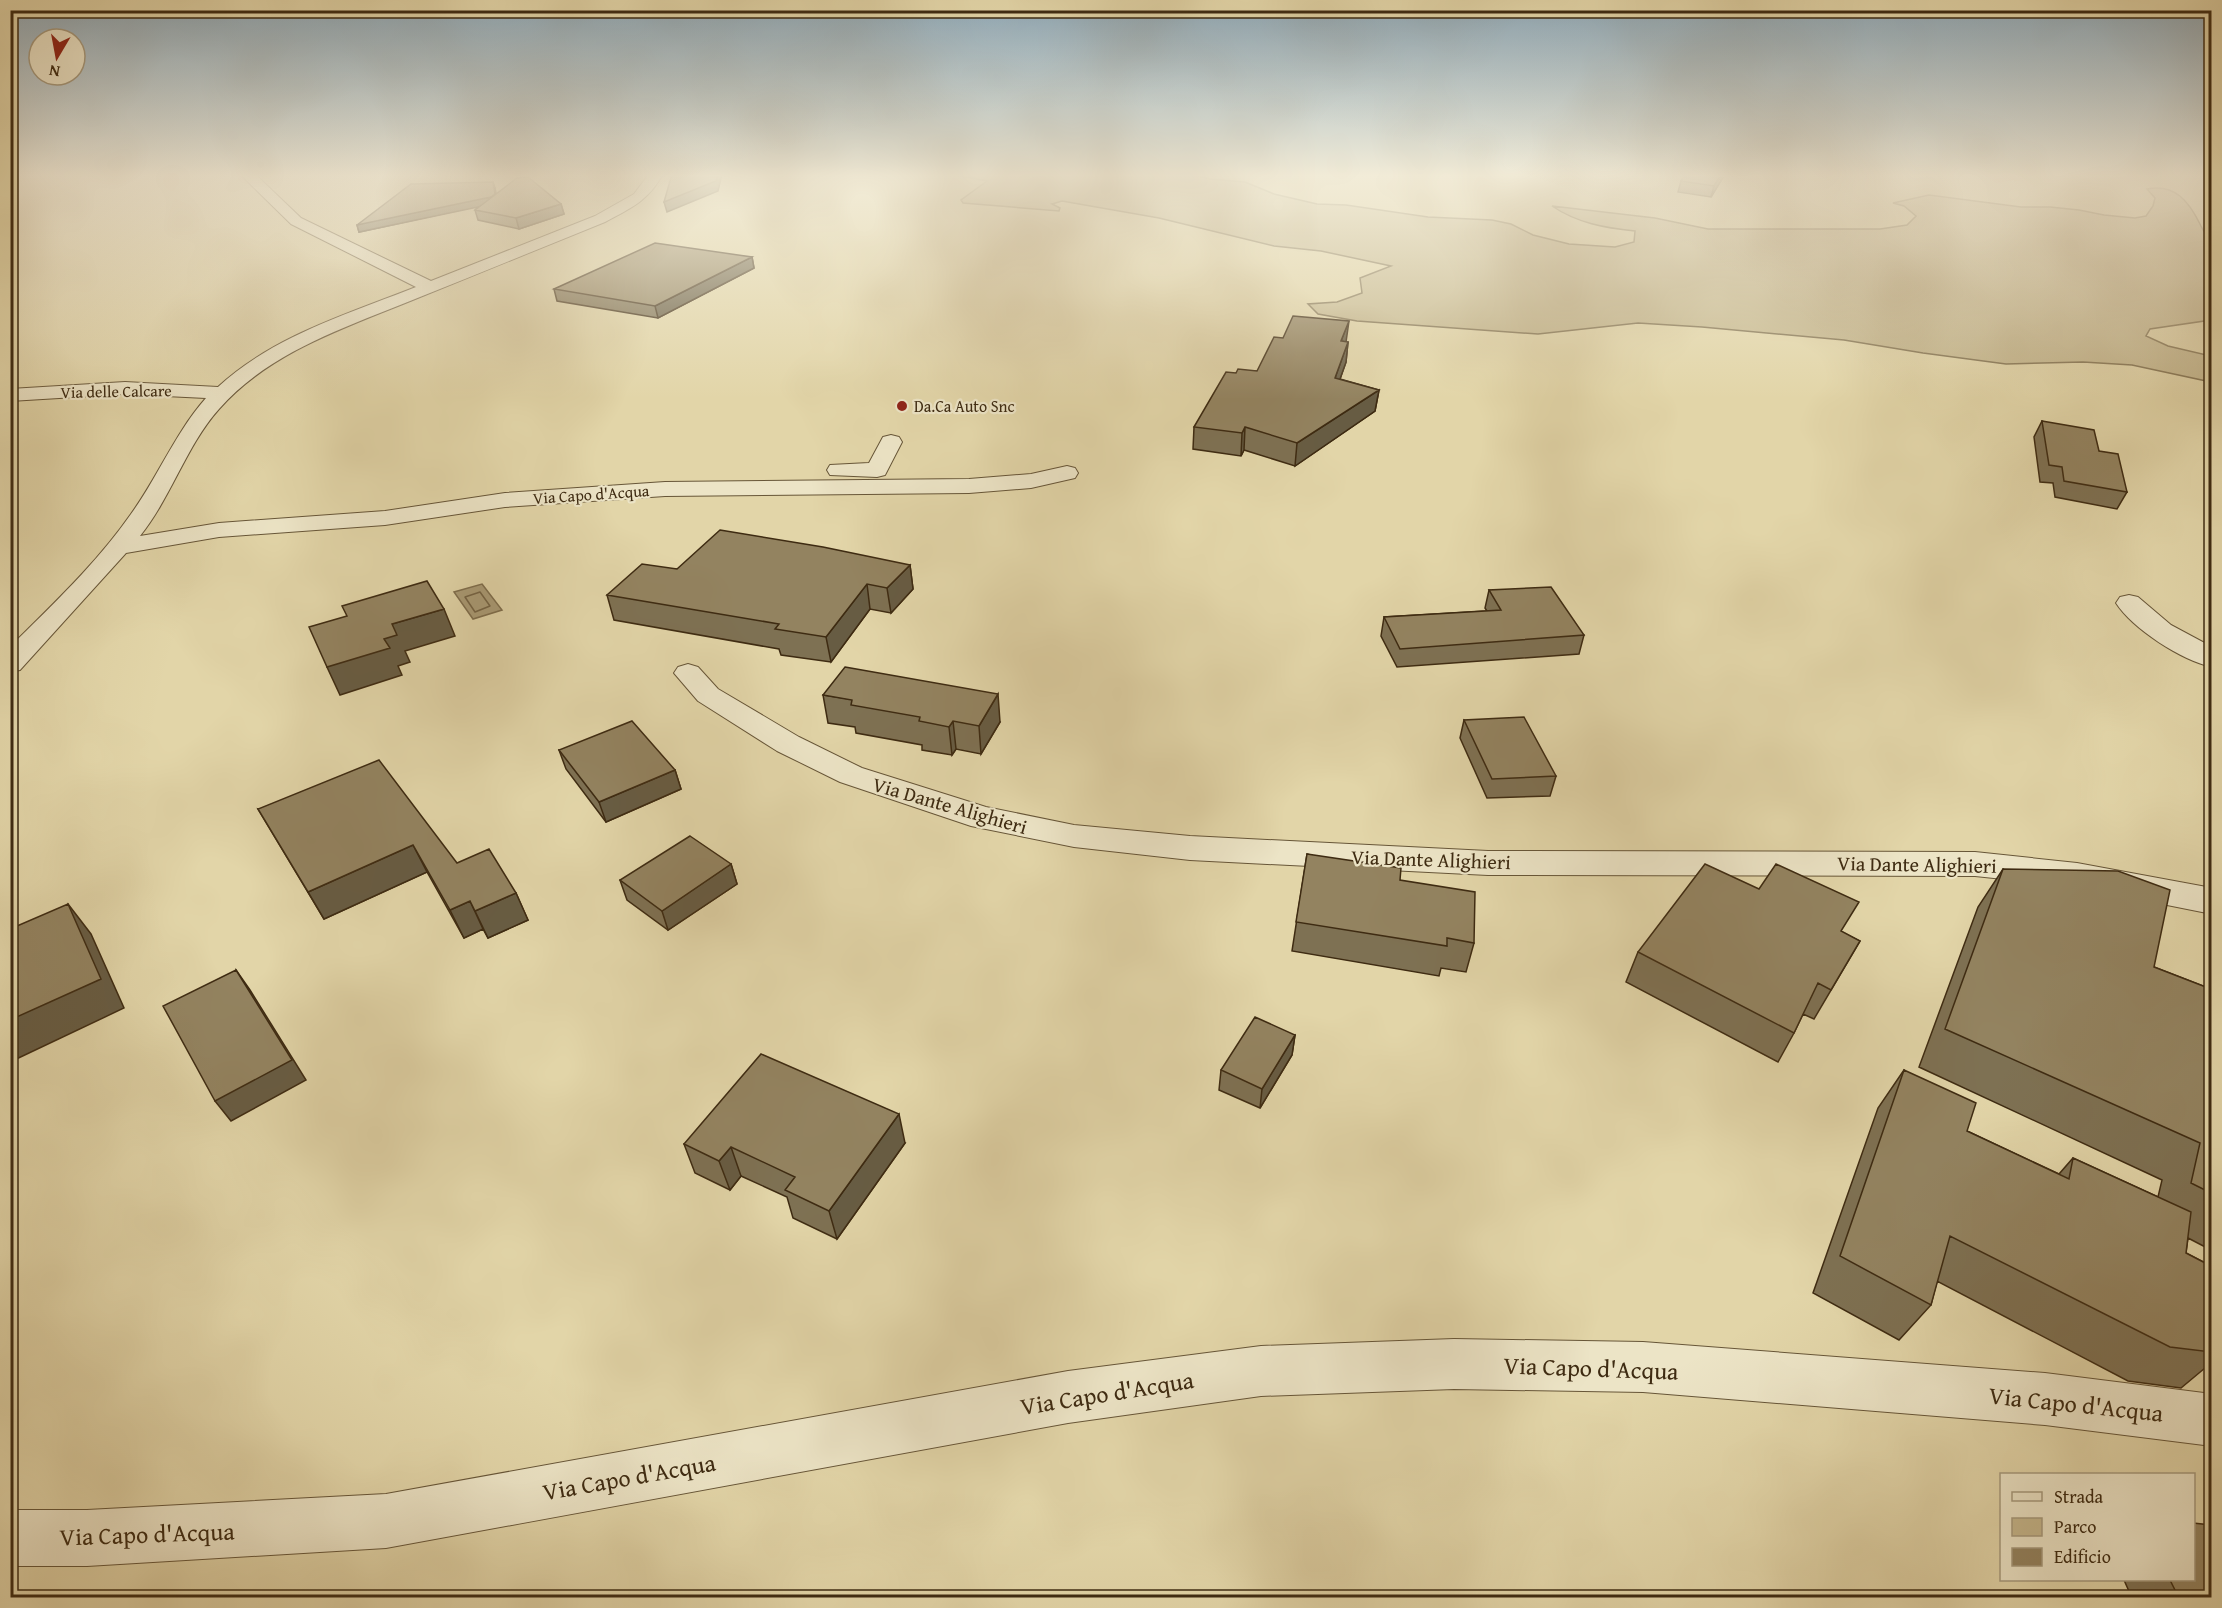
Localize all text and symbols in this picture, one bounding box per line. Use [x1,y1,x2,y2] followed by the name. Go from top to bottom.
[27,27,87,87] north arrow
[47,59,62,85] text: N
[60,378,172,404] street label: Via delle Calcare
[914,394,1015,418] place label: Da.Ca Auto Snc
[895,399,909,413] marker: Da.Ca Auto Snc
[532,478,650,510] street label: Via Capo d'Acqua
[869,769,1031,841] street label: Via Dante Alighieri
[1351,842,1512,876] street label: Via Dante Alighieri
[1837,848,1997,880] street label: Via Dante Alighieri
[1503,1347,1680,1389] street label: Via Capo d'Acqua
[1018,1362,1197,1424] street label: Via Capo d'Acqua
[1987,1377,2166,1431] street label: Via Capo d'Acqua
[540,1444,719,1509] street label: Via Capo d'Acqua
[2000,1473,2195,1581] legend
[2054,1483,2104,1510] text: Strada
[59,1513,236,1555] street label: Via Capo d'Acqua
[2054,1513,2097,1540] text: Parco
[2054,1543,2111,1570] text: Edificio

